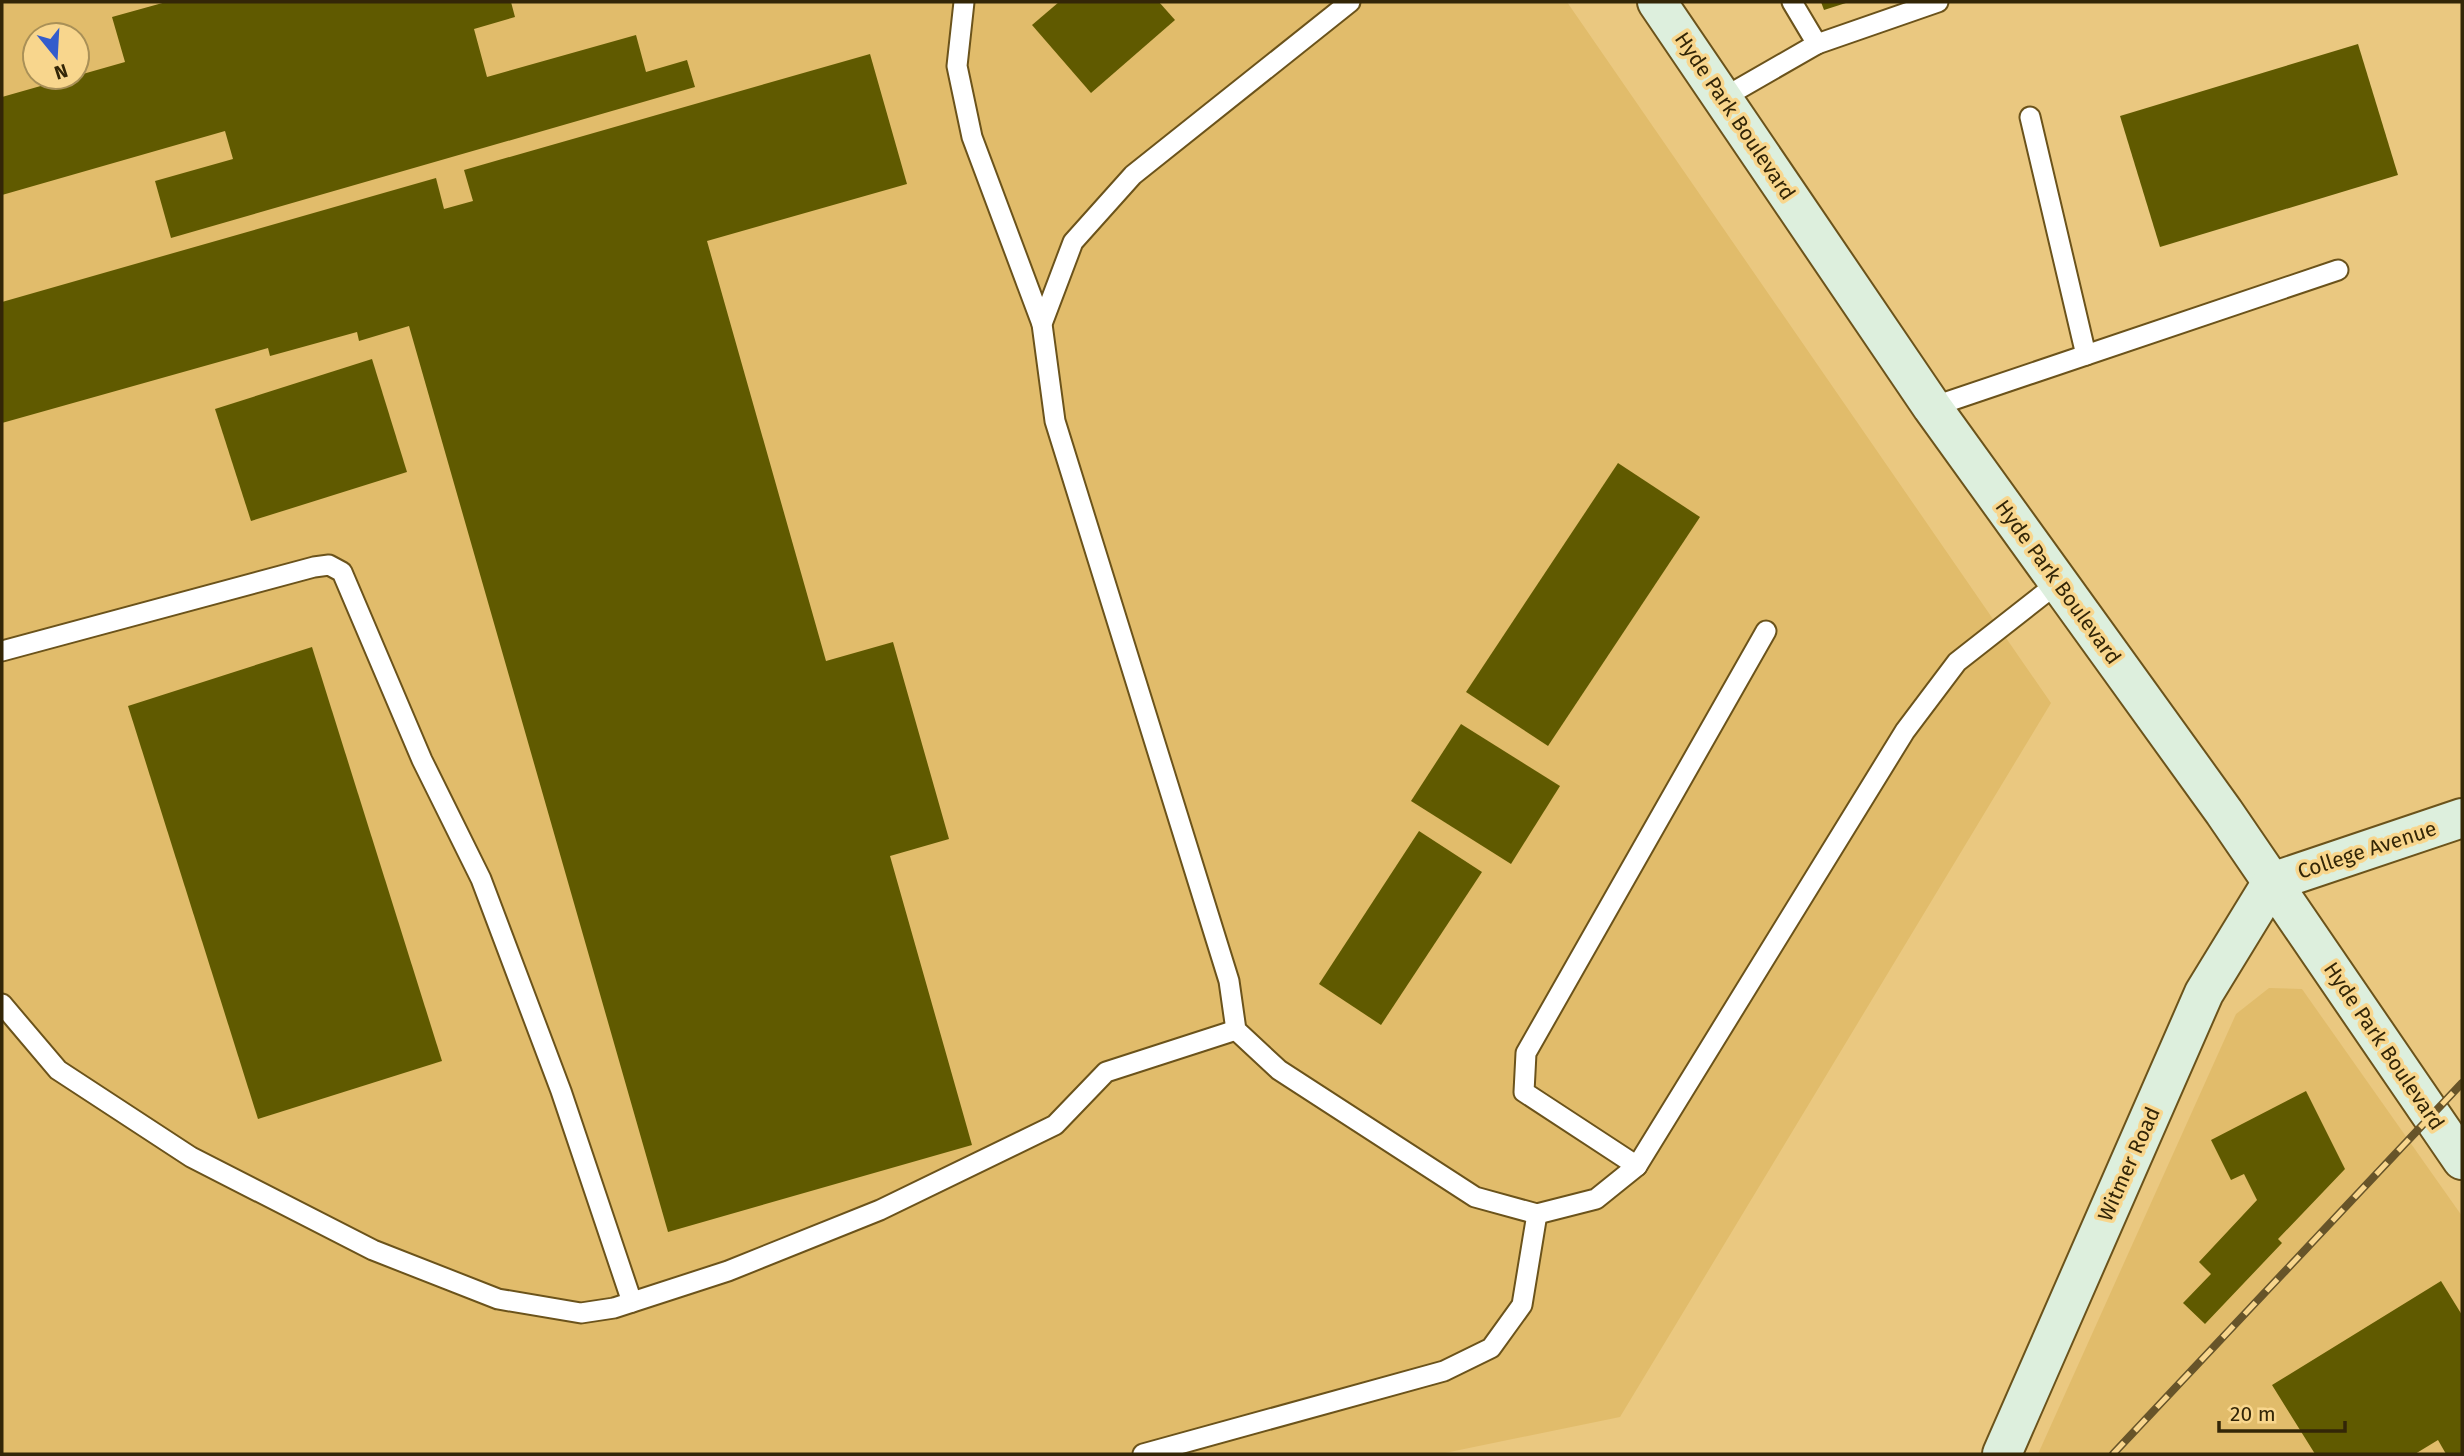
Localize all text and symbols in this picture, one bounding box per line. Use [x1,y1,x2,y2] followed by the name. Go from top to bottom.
[21,21,91,91] north arrow
[1669,27,1801,205] street label: Hyde Park Boulevard
[52,59,71,85] text: N
[1990,495,2126,669] street label: Hyde Park Boulevard
[2294,815,2440,885] street label: College Avenue
[2318,957,2450,1135] street label: Hyde Park Boulevard
[2092,1103,2166,1225] street label: Witmer Road
[2219,1390,2345,1434] scale bar
[2230,1401,2276,1427] text: 20 m

